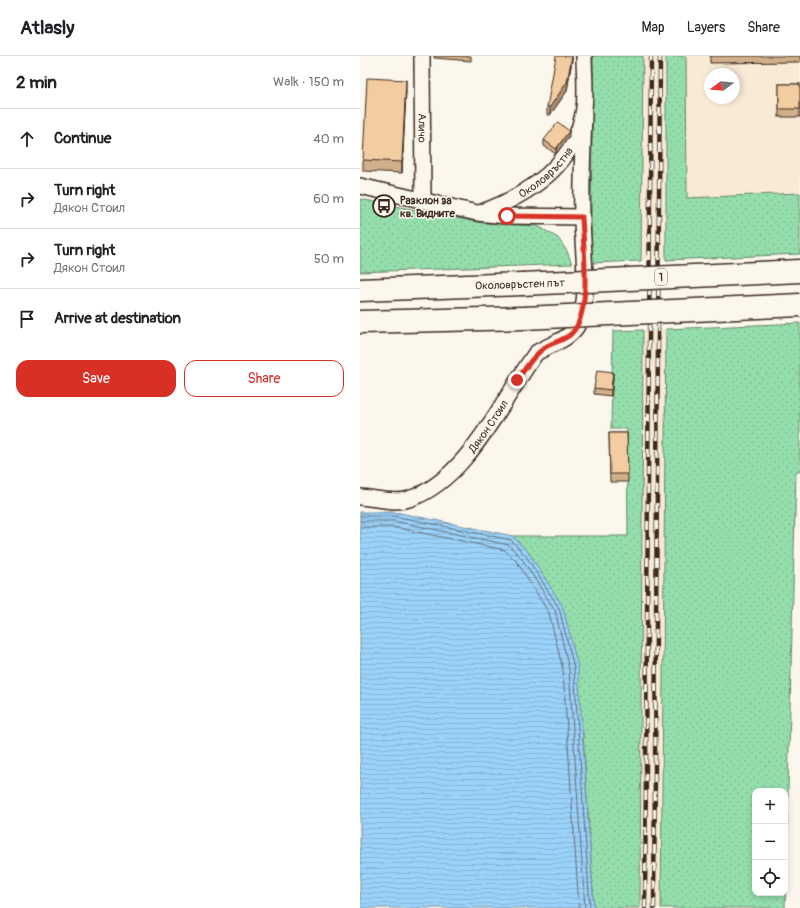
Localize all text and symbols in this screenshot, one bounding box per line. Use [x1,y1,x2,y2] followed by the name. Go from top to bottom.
[20,16,74,40] text: Atlasly
[642,19,665,36] text: Map
[687,19,725,36] text: Layers
[747,19,780,36] text: Share
[704,68,740,104] north arrow
[16,72,57,93] text: 2 min
[273,74,344,90] text: Walk · 150 m
[415,113,429,143] street label: Аличо
[16,128,38,150] icon: ahead
[54,129,112,148] text: Continue
[313,131,344,147] text: 40 m
[516,145,576,201] street label: Околовръстна
[54,181,115,200] text: Turn right
[16,188,38,210] icon: right
[313,191,344,207] text: 60 m
[371,193,397,219] bus stop icon: Разклон за кв. Видните
[400,194,455,220] place label: Разклон за кв. Видните
[54,200,125,216] text: Дякон Стоил
[498,207,516,225] route start
[54,241,115,260] text: Turn right
[16,248,38,270] icon: right
[314,251,344,267] text: 50 m
[54,260,125,276] text: Дякон Стоил
[655,269,667,285] road number: 1
[475,276,566,293] street label: Околовръстен път
[16,308,38,330] icon: arrive
[54,309,181,328] text: Arrive at destination
[16,360,176,397] button: Save
[184,360,344,397] button: Share
[508,371,526,389] route end
[465,398,511,456] street label: Дякон Стоил
[752,788,788,896] map controls
[752,788,788,824] button: +
[752,824,788,860] button: −
[752,860,788,896] button: locate

